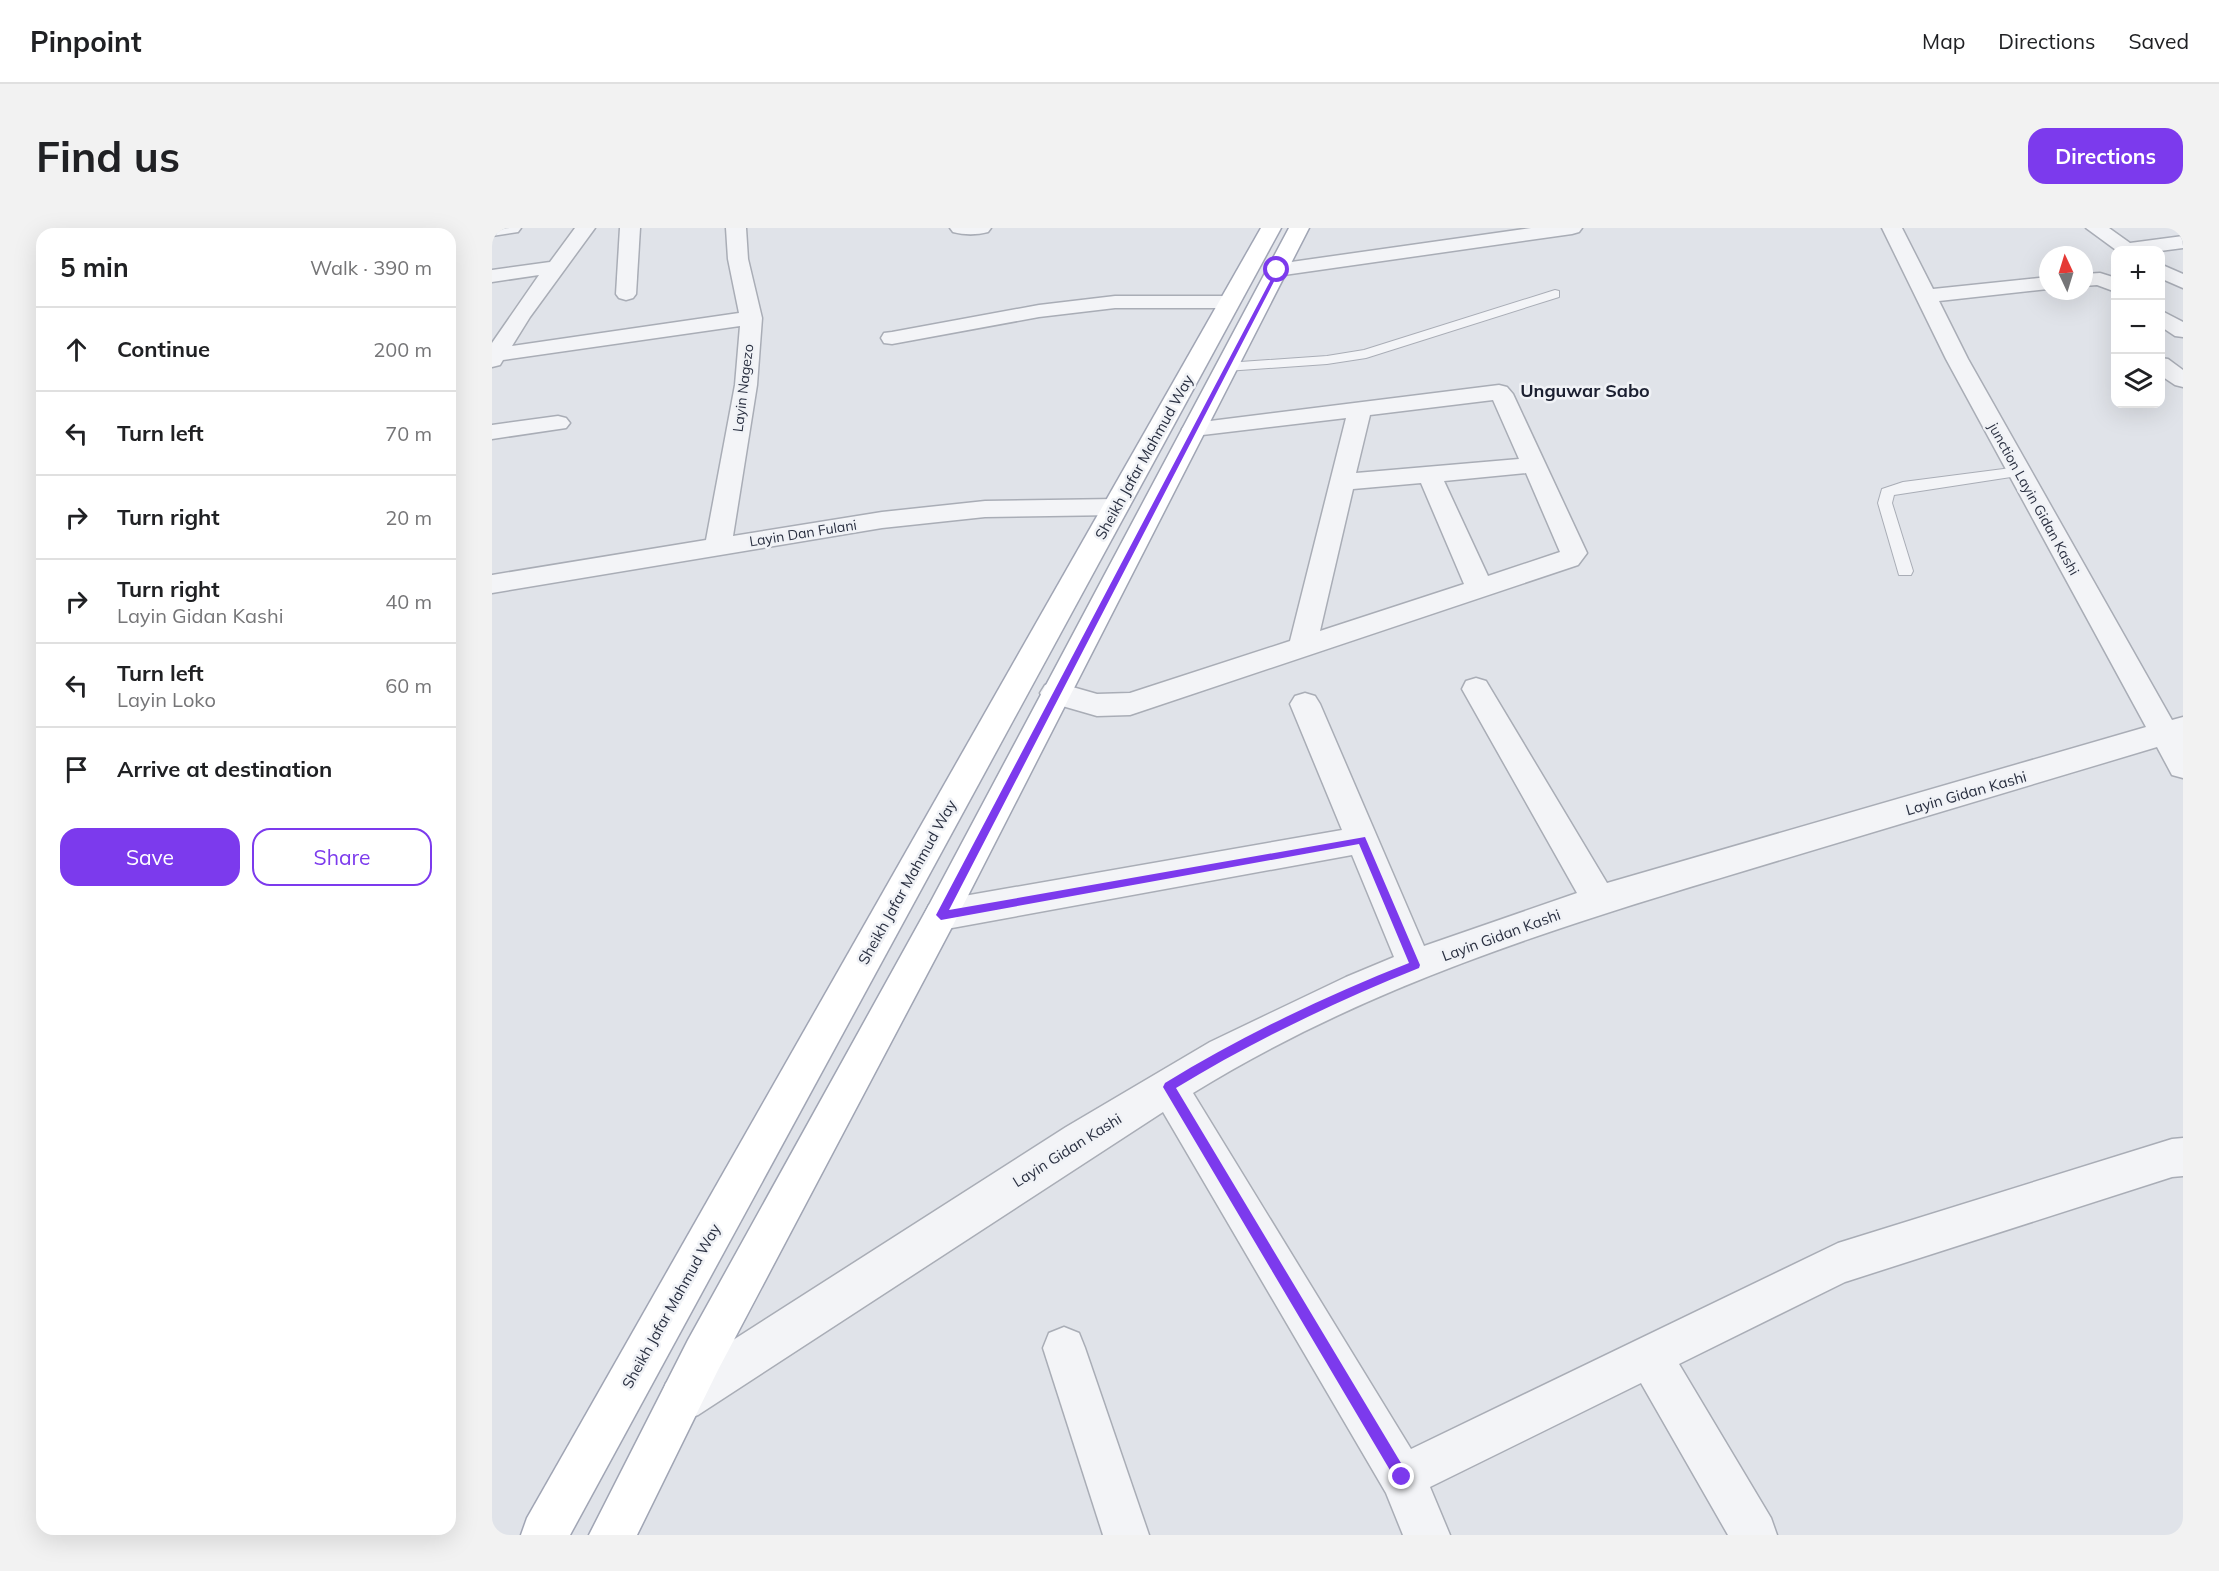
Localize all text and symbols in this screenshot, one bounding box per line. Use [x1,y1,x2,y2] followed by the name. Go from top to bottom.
[30,24,142,59] text: Pinpoint
[1922,28,1965,54] text: Map
[1998,28,2095,54] text: Directions
[2128,28,2189,54] text: Saved
[2028,128,2183,184] button: Directions
[36,130,180,183] text: Find us
[2039,246,2093,300] north arrow
[2111,246,2165,408] map controls
[2111,246,2165,300] button: +
[60,251,129,284] text: 5 min
[310,255,432,280] text: Walk · 390 m
[1263,256,1289,282] route start
[2111,300,2165,354] button: −
[60,333,93,366] icon: ahead
[117,335,210,363] text: Continue
[373,337,432,362] text: 200 m
[729,343,757,433] street label: Layin Nagezo
[2111,354,2165,408] button: layers
[1091,371,1197,543] street label: Sheikh Jafar Mahmud Way
[1520,379,1650,402] district label: Unguwar Sabo
[60,417,93,450] icon: left
[117,419,204,447] text: Turn left
[1984,419,2083,578] street label: junction Layin Gidan Kashi
[385,421,432,446] text: 70 m
[60,501,93,534] icon: right
[117,503,220,531] text: Turn right
[385,505,432,530] text: 20 m
[748,516,858,550] street label: Layin Dan Fulani
[117,575,220,603] text: Turn right
[60,585,93,618] icon: right
[385,589,432,614] text: 40 m
[117,603,284,628] text: Layin Gidan Kashi
[117,659,204,687] text: Turn left
[60,669,93,702] icon: left
[385,673,432,698] text: 60 m
[117,687,216,712] text: Layin Loko
[60,753,93,786] icon: arrive
[117,755,332,783] text: Arrive at destination
[1903,767,2029,819] street label: Layin Gidan Kashi
[854,796,960,968] street label: Sheikh Jafar Mahmud Way
[60,828,240,886] button: Save
[252,828,432,886] button: Share
[1439,905,1563,965] street label: Layin Gidan Kashi
[1009,1109,1125,1191] street label: Layin Gidan Kashi
[618,1220,724,1392] street label: Sheikh Jafar Mahmud Way
[1388,1463,1414,1489] route end

